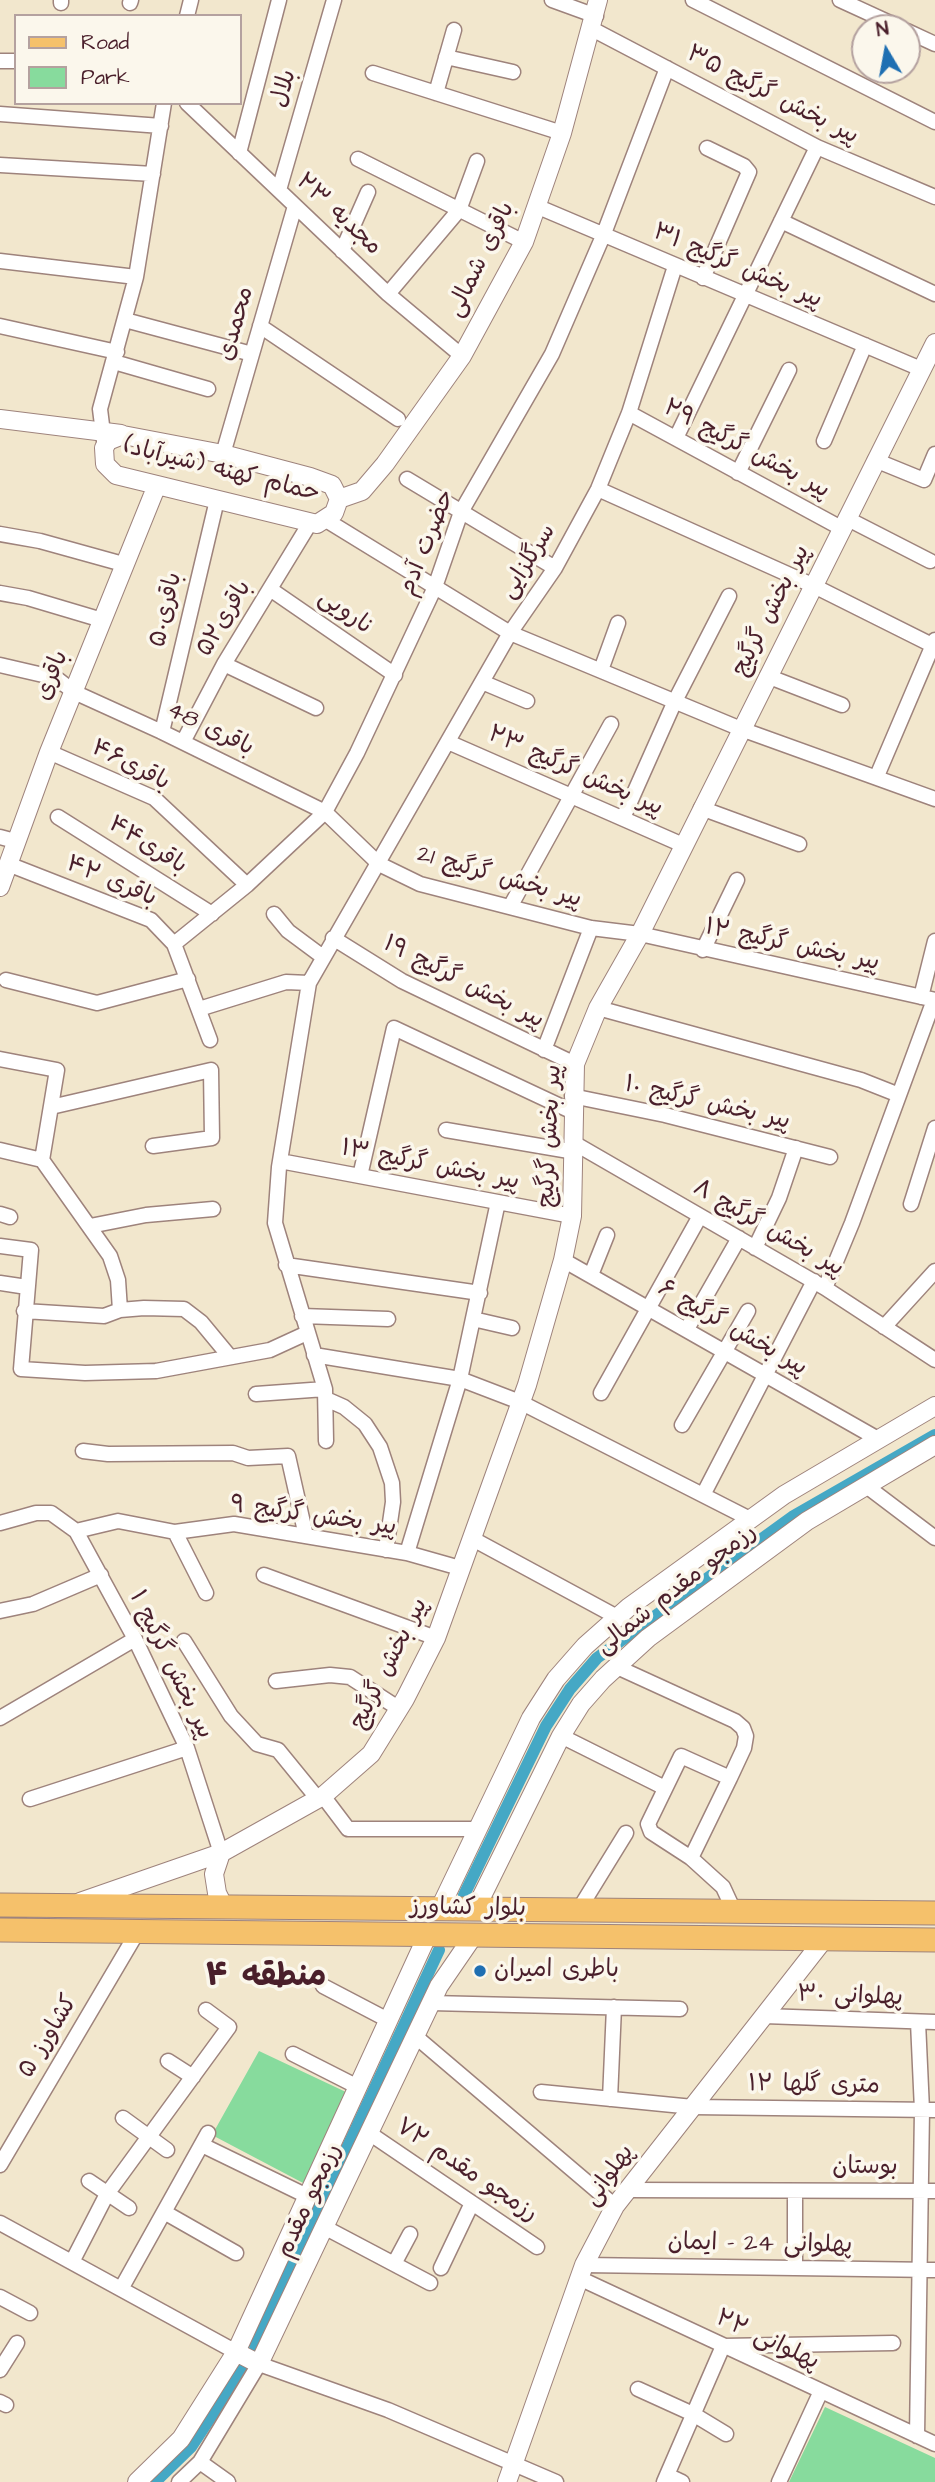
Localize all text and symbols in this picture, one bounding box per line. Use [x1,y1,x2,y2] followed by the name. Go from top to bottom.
[14,14,242,105] legend
[851,14,921,84] north arrow
[874,15,891,44] text: N
[81,28,129,57] text: Road
[681,40,863,152] street label: پیر بخش گرگیج ۳۵
[81,63,130,92] text: Park
[266,67,304,111] street label: بلال
[289,168,387,262] street label: مجدیه ۲۳
[442,198,522,322] street label: باقری شمالی
[648,218,826,316] street label: پیر بخش گرگیج ۳۱
[213,283,261,365] street label: محمدی
[658,394,834,506] street label: پیر بخش گرگیج ۲۹
[120,433,322,509] street label: حمام کهنه (شیرآباد)
[394,486,462,600] street label: حضرت آدم
[495,519,563,605] street label: سرگلزایی
[727,541,817,681] street label: پیر بخش گرگیج
[144,570,190,650] street label: باقری۵۰
[191,576,259,662] street label: باقری۵۲
[312,584,378,642] street label: نارویی
[30,647,76,705] street label: باقری
[162,697,258,763] street label: باقری 48
[483,720,667,824] street label: پیر بخش گرگیج ۲۳
[86,734,174,798] street label: باقری۴۶
[102,811,192,881] street label: باقری۴۴
[414,841,584,915] street label: پیر بخش گرگیج 21
[61,850,161,914] street label: باقری ۴۲
[702,913,882,979] street label: پیر بخش گرگیج ۱۲
[378,930,548,1036] street label: پیر بخش گرگیج ۱۹
[533,1064,569,1208] street label: پیر بخش گرگیج
[621,1071,793,1137] street label: پیر بخش گرگیج ۱۰
[338,1135,522,1197] street label: پیر بخش گرگیج ۱۳
[687,1174,849,1284] street label: پیر بخش گرگیج ۸
[652,1275,812,1383] street label: پیر بخش گرگیج ۶
[228,1491,398,1543] street label: پیر بخش گرگیج ۹
[591,1518,763,1662] street label: رزمجو مقدم شمالی
[122,1586,218,1744] street label: پیر بخش گرگیج ۱
[345,1594,435,1734] street label: پیر بخش گرگیج
[410,1894,526,1924] street label: بلوار کشاورز
[494,1957,619,1985] place label: باطری امیران
[206,1959,326,1997] district label: منطقه ۴
[472,1963,488,1979] marker: باطری امیران
[797,1981,903,2013] street label: پهلوانی ۳۰
[13,1990,85,2084] street label: کشاورز ۵
[748,2070,880,2102] street label: ۱۲ متری گلها
[389,2113,543,2229] street label: رزمجو مقدم ۷۲
[271,2139,349,2263] street label: رزمجو مقدم
[578,2140,642,2212] street label: پهلوانی
[832,2154,898,2182] street label: بوستان
[667,2229,853,2261] street label: پهلوانی 24 - ایمان
[711,2305,823,2377] street label: پهلوانی ۲۲

